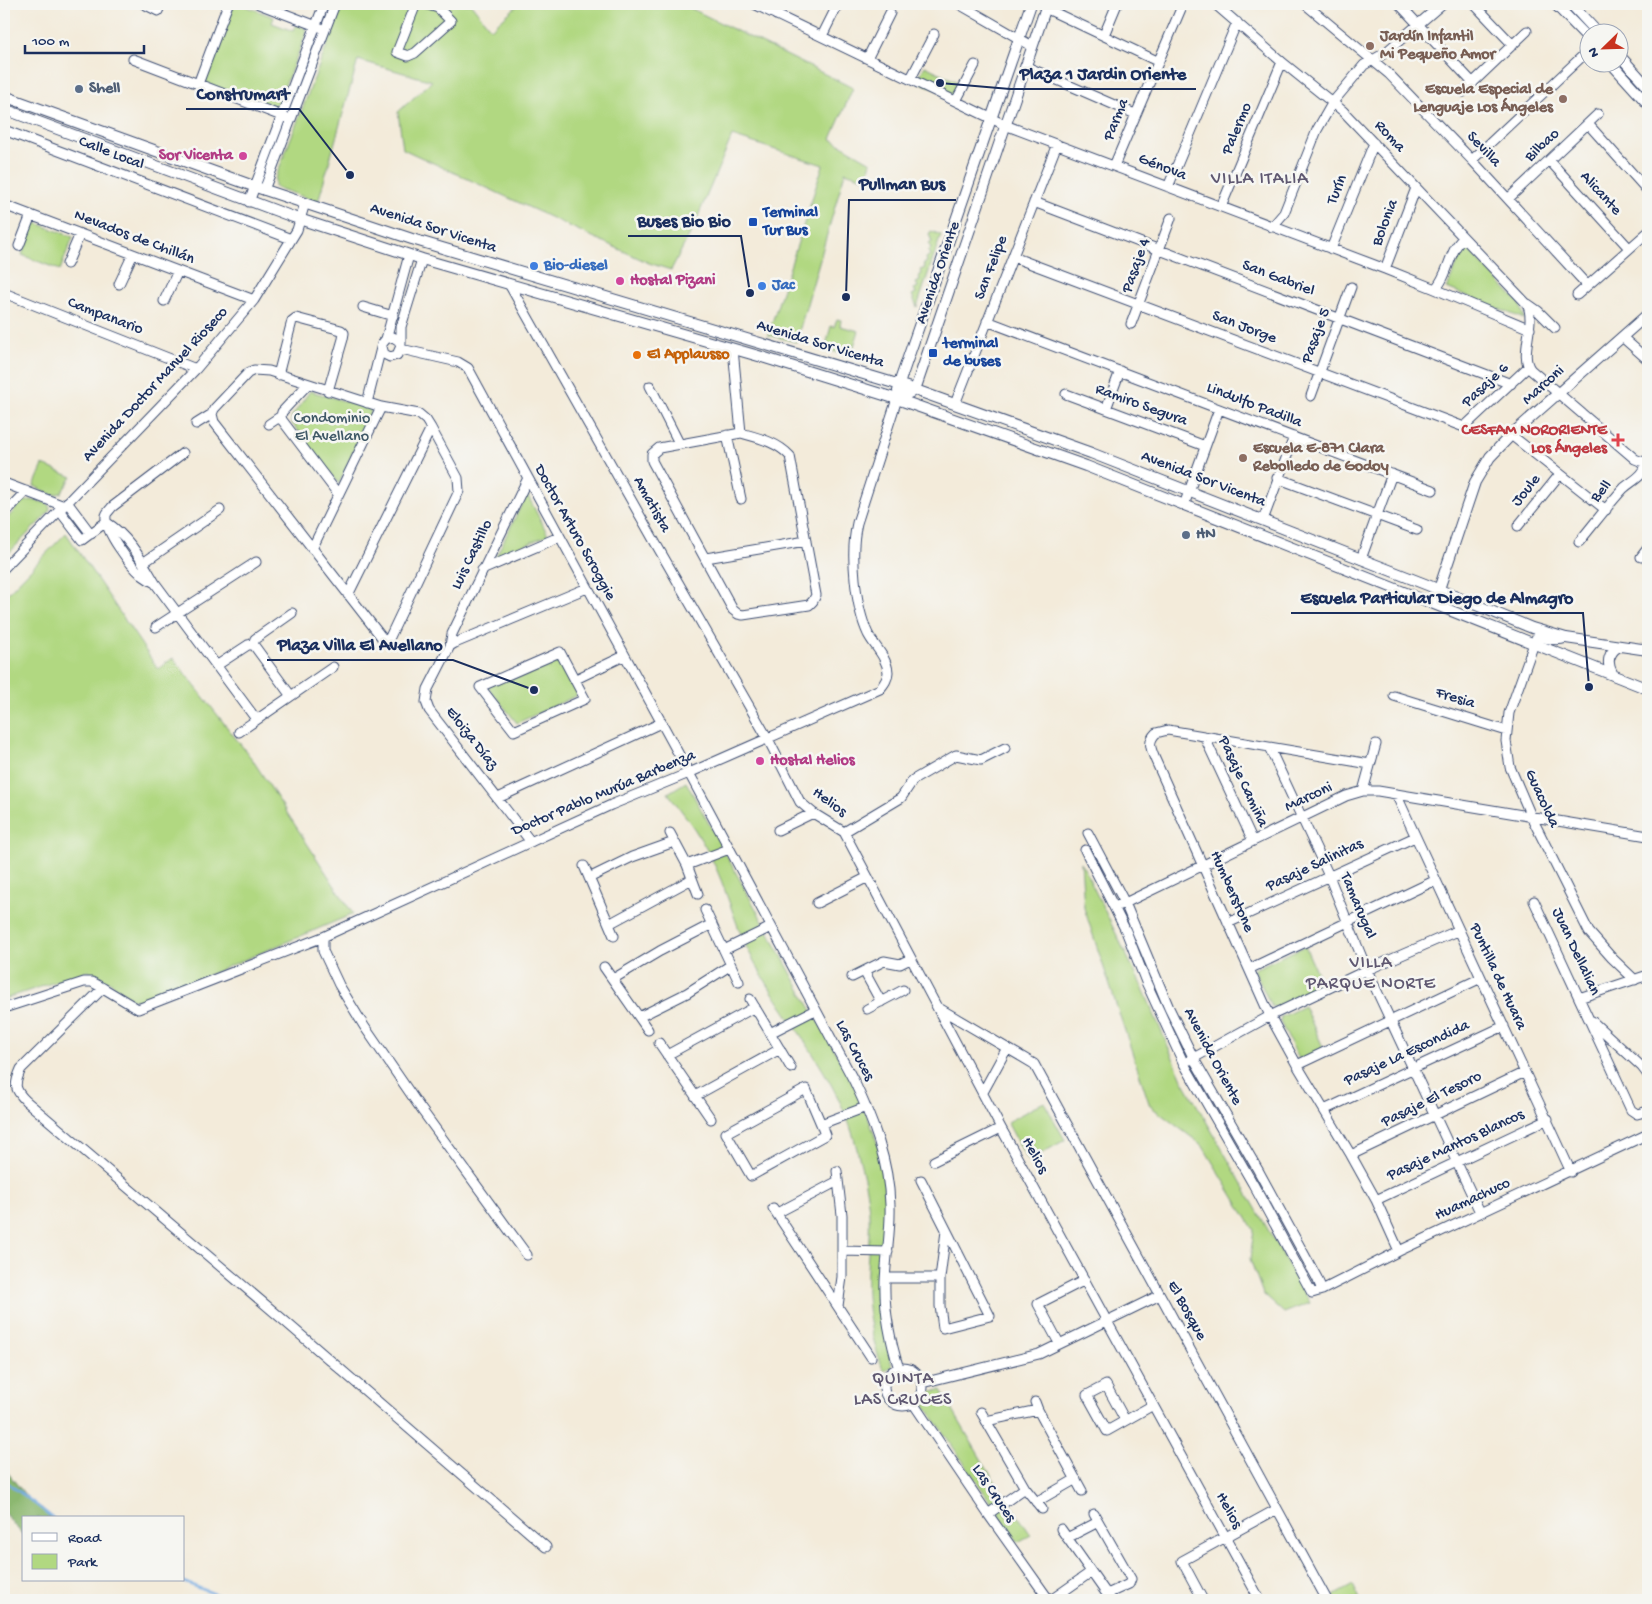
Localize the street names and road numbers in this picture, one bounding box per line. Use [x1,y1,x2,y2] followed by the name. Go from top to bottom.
[1100,95,1134,145] street label: Parma
[1218,100,1257,159] street label: Palermo
[1369,117,1409,158] street label: Roma
[1521,125,1564,168] street label: Bilbao
[1462,128,1505,173] street label: Sevilla
[76,133,146,175] street label: Calle Local
[1135,150,1190,186] street label: Génova
[1575,168,1625,221] street label: Alicante
[1323,172,1353,209] street label: Turín
[1368,196,1404,250] street label: Bolonia
[367,200,500,259] street label: Avenida Sor Vicenta
[71,206,197,270] street label: Nevados de Chillán
[913,218,966,327] street label: Avenida Oriente
[971,233,1013,303] street label: San Felipe
[1118,236,1156,297] street label: Pasaje 4
[1239,257,1317,301] street label: San Gabriel
[64,294,146,340] street label: Campanario
[79,304,233,466] street label: Avenida Doctor Manuel Rioseco
[1298,306,1336,367] street label: Pasaje 5
[1209,307,1280,349] street label: San Jorge
[754,317,887,374] street label: Avenida Sor Vicenta
[1458,359,1514,413] street label: Pasaje 6
[1519,362,1569,410] street label: Marconi
[1204,379,1306,433] street label: Lindulfo Padilla
[1092,381,1191,432] street label: Ramiro Segura
[1138,447,1269,513] street label: Avenida Sor Vicenta
[528,461,620,605] street label: Doctor Arturo Scroggie
[1508,470,1546,511] street label: Joule
[628,474,675,537] street label: Amatista
[1586,477,1617,508] street label: Bell
[448,517,498,593] street label: Luis Castillo
[1432,684,1478,714] street label: Fresia
[440,704,502,775] street label: Eloiza Díaz
[1212,733,1272,831] street label: Pasaje Camiña
[508,746,700,842] street label: Doctor Pablo Murúa Barbenza
[1519,767,1563,832] street label: Guacolda
[1282,779,1336,817] street label: Marconi
[808,784,851,823] street label: Helios
[1263,835,1368,897] street label: Pasaje Salinitas
[1205,848,1258,936] street label: Humberstone
[1334,869,1379,942] street label: Tamarugal
[1546,905,1604,999] street label: Juan Dellalian
[1464,920,1530,1034] street label: Puntilla de Huara
[1178,1005,1246,1109] street label: Avenida Oriente
[1340,1016,1474,1092] street label: Pasaje La Escondida
[830,1017,878,1086] street label: Las Cruces
[1378,1068,1485,1133] street label: Pasaje El Tesoro
[1384,1105,1529,1187] street label: Pasaje Mantos Blancos
[1016,1135,1052,1178] street label: Helios
[1432,1174,1514,1226] street label: Huamachuco
[1162,1278,1210,1345] street label: El Bosque
[967,1461,1020,1528] street label: Las Cruces
[1210,1490,1246,1533] street label: Helios

